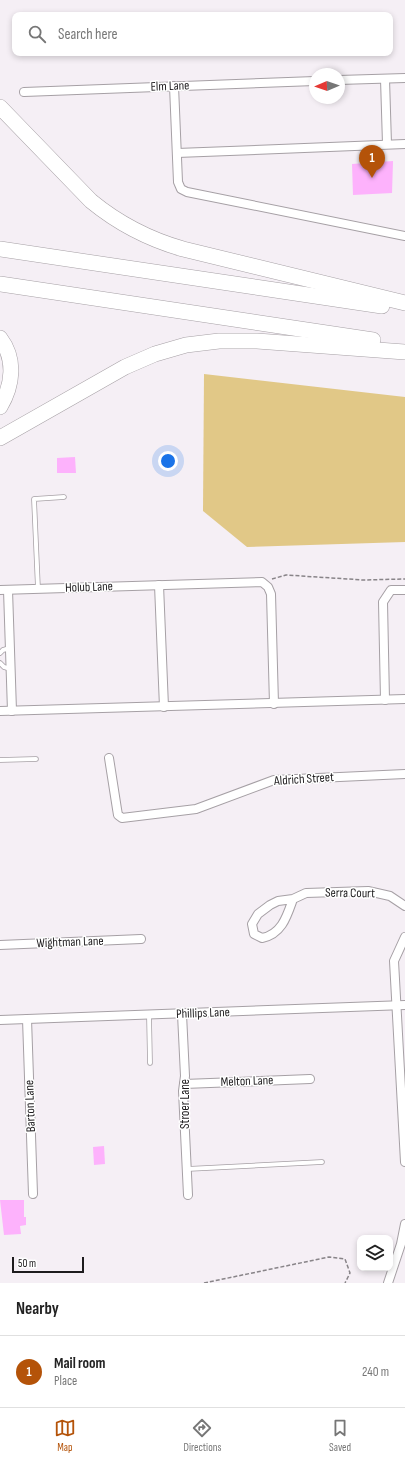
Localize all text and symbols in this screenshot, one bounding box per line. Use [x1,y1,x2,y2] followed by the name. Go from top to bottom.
[12,12,393,56] search box
[26,23,48,45] icon: search
[58,25,118,44] text: Search here
[309,68,345,104] north arrow
[150,77,190,95] street label: Elm Lane
[359,145,385,178] pin: 1
[158,451,178,471] your location
[65,578,113,596] street label: Holub Lane
[273,769,335,789] street label: Aldrich Street
[325,885,375,901] street label: Serra Court
[36,933,104,951] street label: Wightman Lane
[176,1004,230,1022] street label: Phillips Lane
[220,1072,274,1090] street label: Melton Lane
[177,1079,193,1129] street label: Stroer Lane
[21,1080,39,1132] street label: Barton Lane
[357,1235,393,1271] map controls
[357,1235,393,1271] button: layers
[12,1255,84,1274] scale bar
[18,1257,36,1270] text: 50 m
[16,1299,59,1319] text: Nearby
[54,1354,106,1373] text: Mail room
[26,1364,32,1380] text: 1
[362,1364,389,1380] text: 240 m
[54,1373,77,1389] text: Place
[54,1417,76,1454] tab: Map
[184,1417,221,1454] tab: Directions
[329,1417,351,1454] tab: Saved

